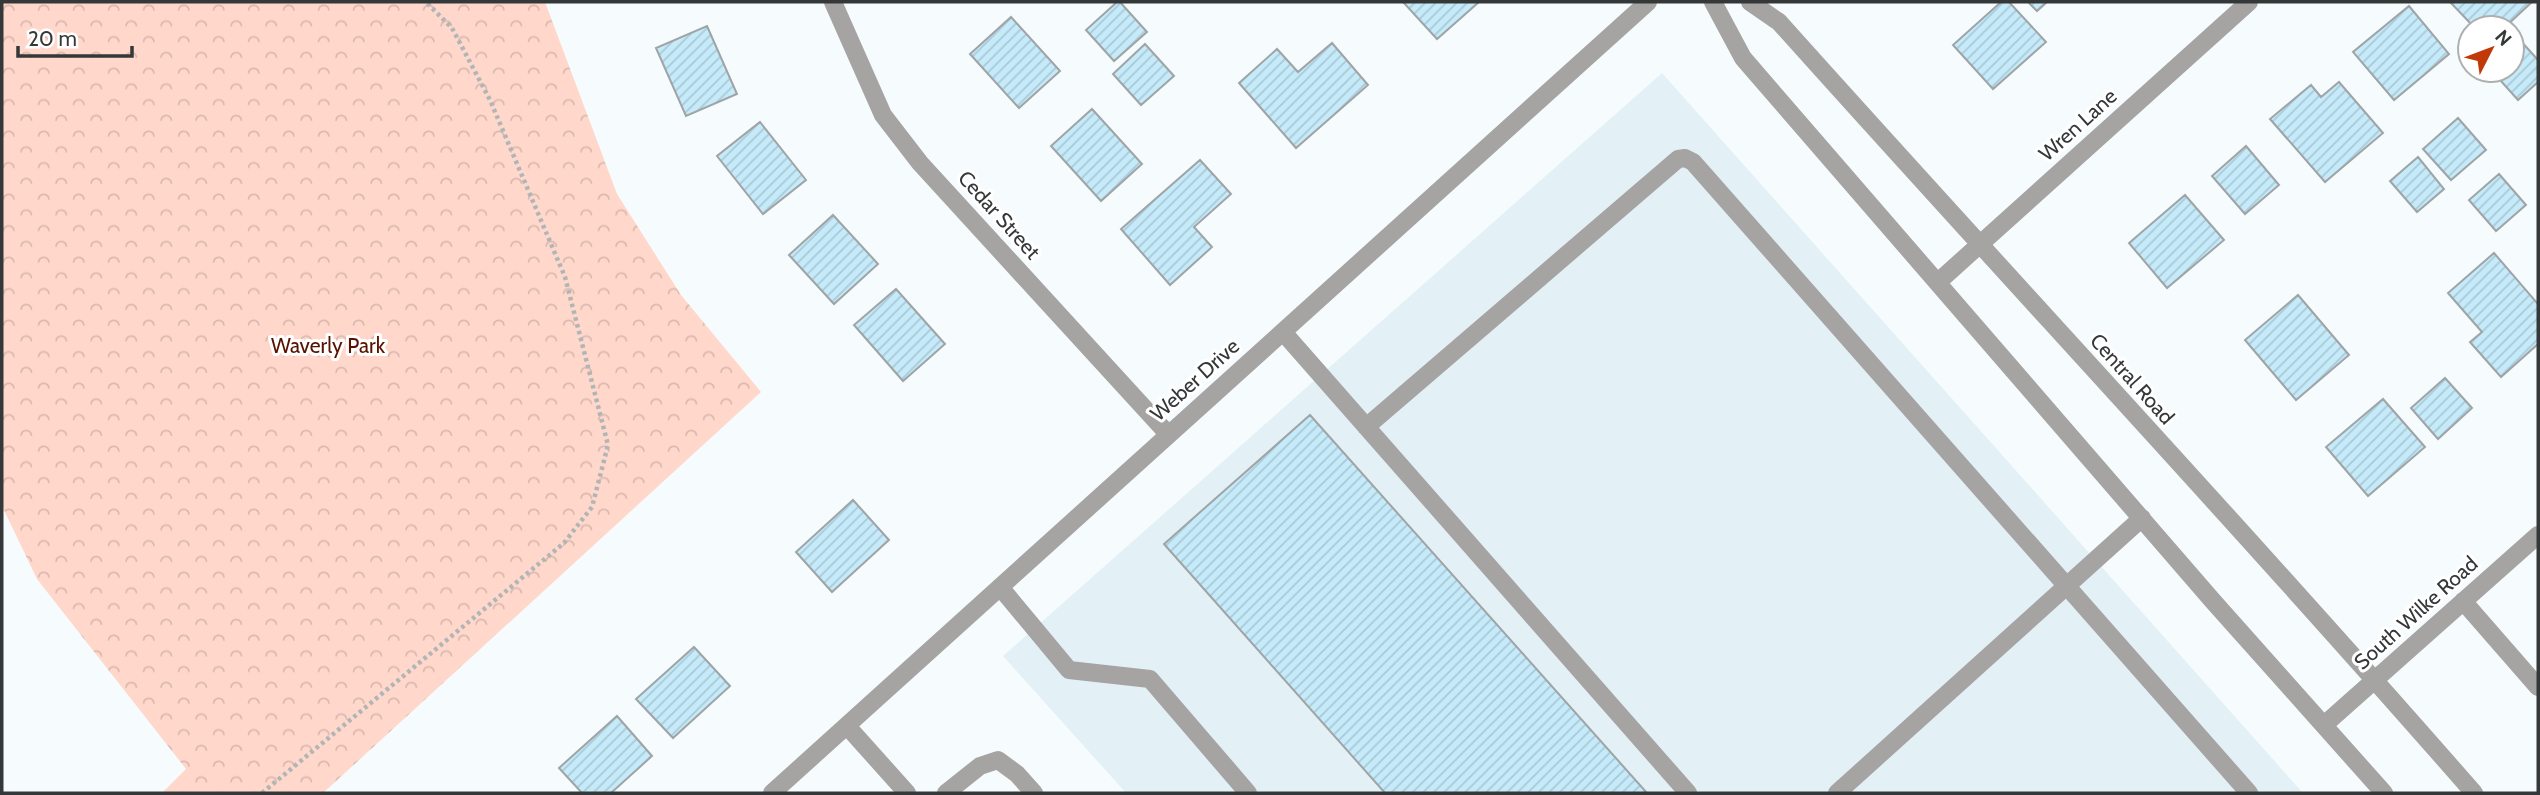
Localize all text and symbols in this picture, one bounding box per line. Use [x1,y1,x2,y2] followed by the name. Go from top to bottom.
[18,14,131,58] scale bar
[2456,14,2526,84] north arrow
[2490,25,2516,51] text: N
[28,26,77,51] text: 20 m
[2034,83,2122,166] street label: Wren Lane
[953,165,1046,264] street label: Cedar Street
[2085,328,2180,429] street label: Central Road
[271,333,386,358] park label: Waverly Park
[1145,333,1244,426] street label: Weber Drive
[2349,551,2482,674] street label: South Wilke Road

